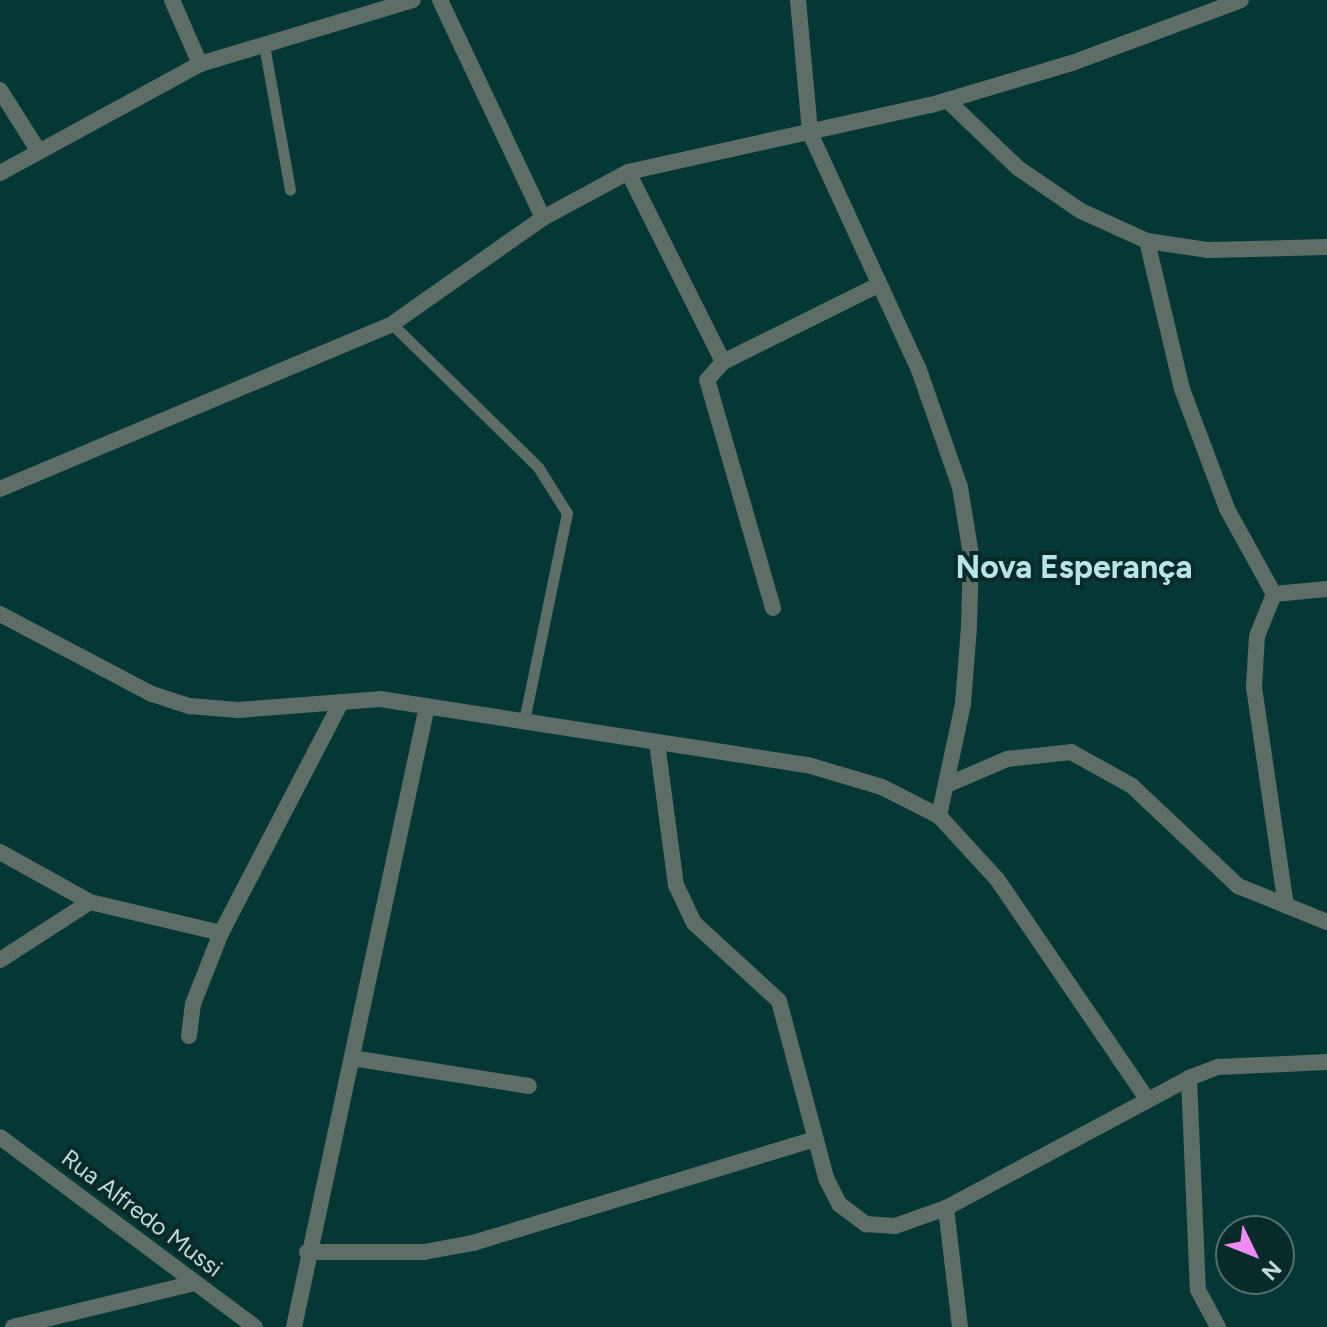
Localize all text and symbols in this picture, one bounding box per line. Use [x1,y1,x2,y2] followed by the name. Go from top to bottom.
[955,548,1193,586] district label: Nova Esperança
[56,1143,228,1283] street label: Rua Alfredo Mussi
[1215,1215,1295,1295] north arrow
[1256,1255,1287,1286] text: N

